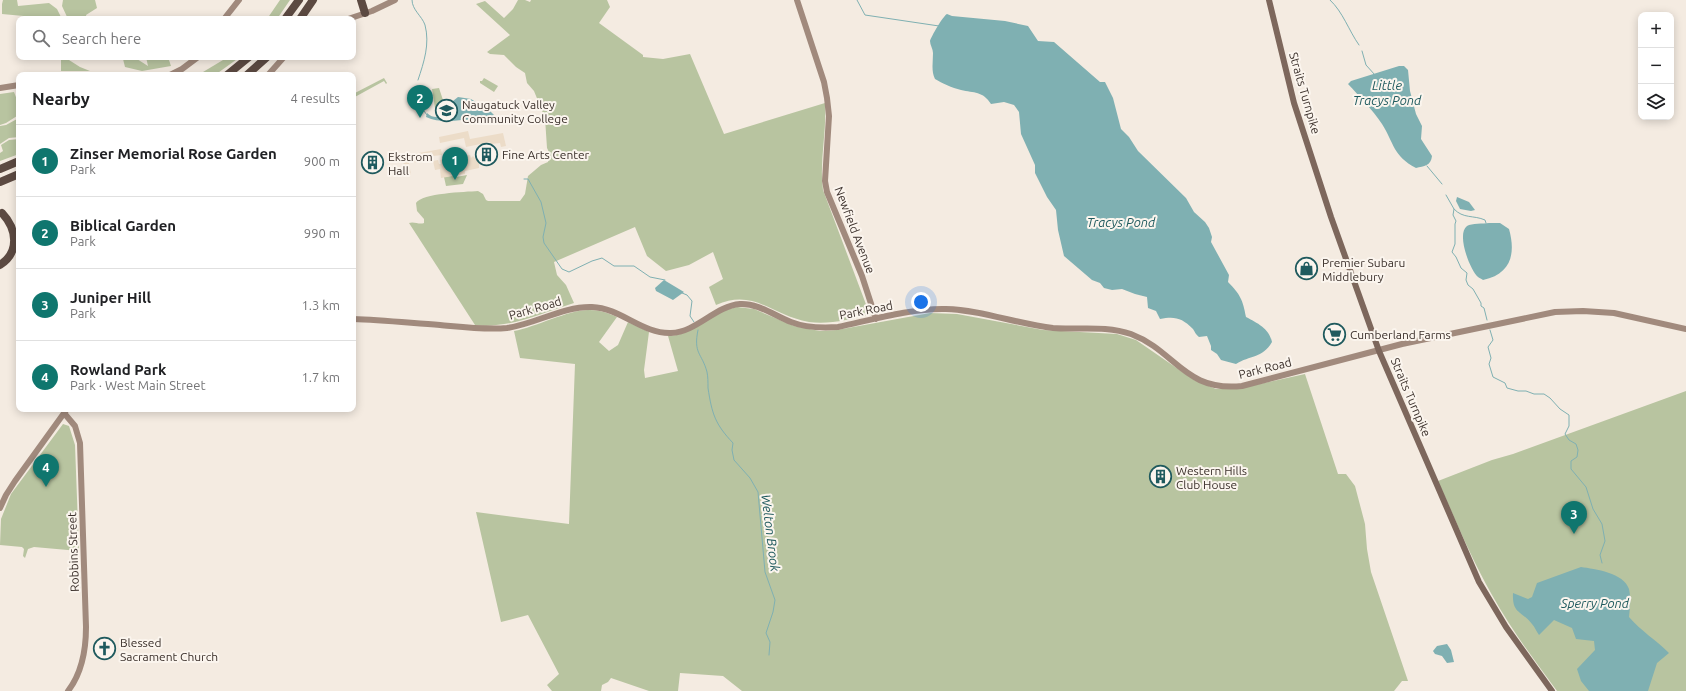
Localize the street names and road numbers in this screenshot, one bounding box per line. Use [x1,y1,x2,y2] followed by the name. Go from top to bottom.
[1287,51,1323,135] street label: Straits Turnpike
[832,185,878,275] street label: Newfield Avenue
[507,294,563,322] street label: Park Road
[838,298,894,322] street label: Park Road
[1237,355,1293,381] street label: Park Road
[1389,356,1433,438] street label: Straits Turnpike
[65,512,81,592] street label: Robbins Street

